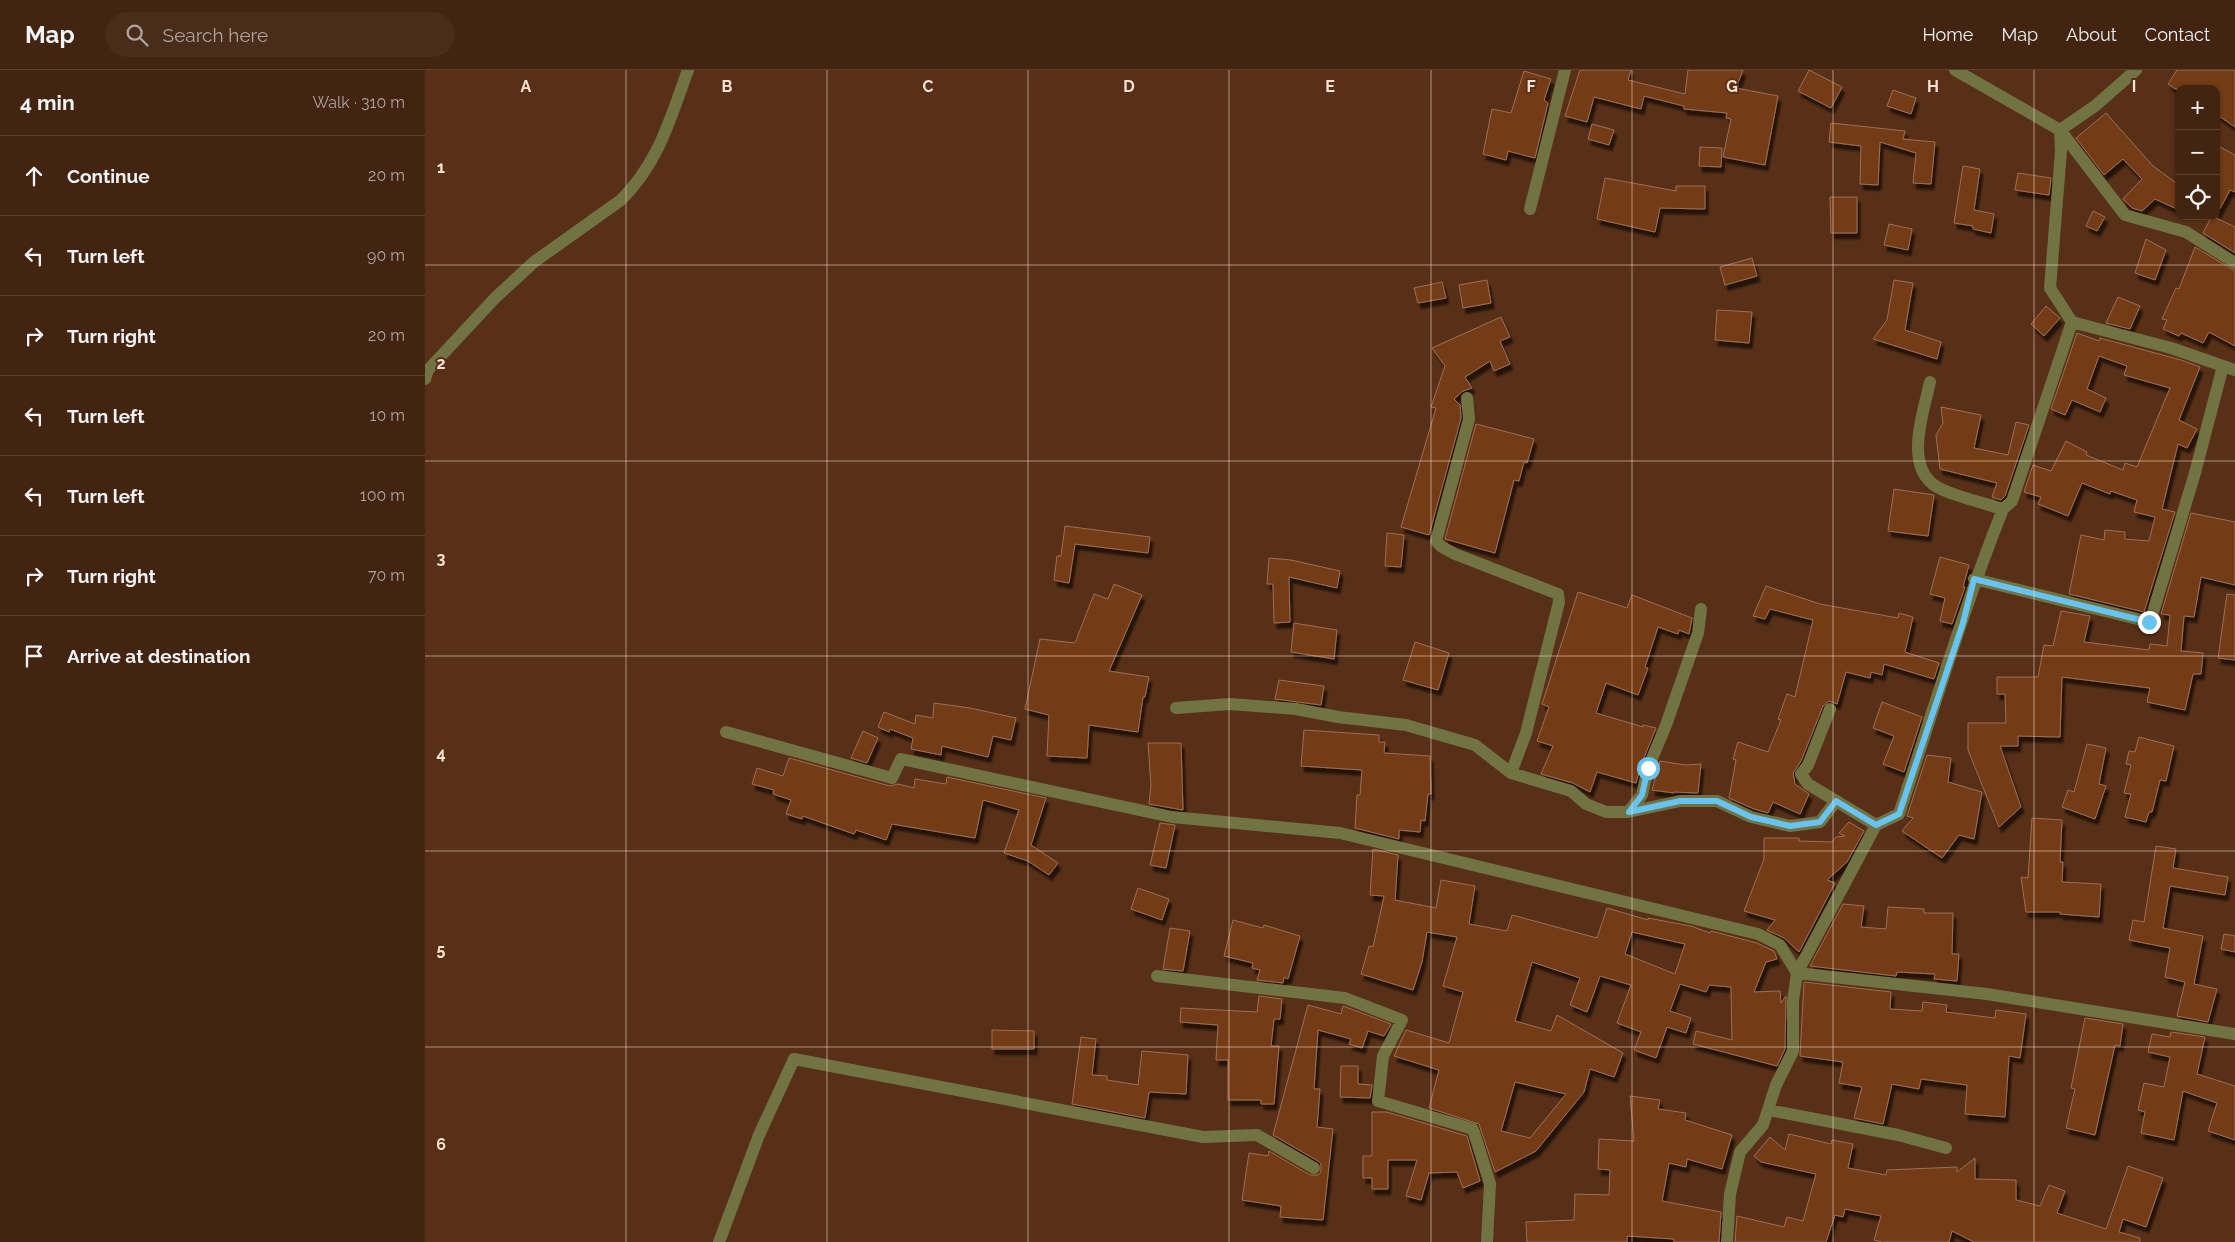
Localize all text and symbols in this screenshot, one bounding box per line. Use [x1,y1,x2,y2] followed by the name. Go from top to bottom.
[105,12,455,57] search box
[25,20,75,49] text: Map
[123,21,151,49] icon: search
[163,24,268,46] text: Search here
[1922,24,1973,45] text: Home
[2001,24,2038,45] text: Map
[2066,24,2117,45] text: About
[2145,24,2210,45] text: Contact
[521,77,532,96] text: A
[722,77,733,96] text: B
[923,77,934,96] text: C
[1123,77,1135,96] text: D
[1325,77,1335,96] text: E
[1526,77,1536,96] text: F
[1726,77,1738,96] text: G
[1927,77,1939,96] text: H
[2132,77,2136,96] text: I
[2175,85,2220,220] map controls
[2175,85,2220,130] button: +
[20,90,75,115] text: 4 min
[312,93,405,112] text: Walk · 310 m
[2175,130,2220,175] button: −
[437,158,445,177] text: 1
[20,162,48,190] icon: ahead
[67,165,150,187] text: Continue
[368,166,405,185] text: 20 m
[2175,175,2220,220] button: locate
[20,242,48,270] icon: left
[67,245,144,267] text: Turn left
[367,246,405,265] text: 90 m
[20,322,48,350] icon: right
[67,325,156,347] text: Turn right
[368,326,405,345] text: 20 m
[436,354,446,373] text: 2
[20,402,48,430] icon: left
[67,405,144,427] text: Turn left
[370,406,405,425] text: 10 m
[20,482,48,510] icon: left
[67,485,144,507] text: Turn left
[360,486,405,505] text: 100 m
[437,549,446,568] text: 3
[20,562,48,590] icon: right
[67,565,156,587] text: Turn right
[368,566,405,585] text: 70 m
[2138,611,2161,634] route end
[20,642,48,670] icon: arrive
[67,645,251,667] text: Arrive at destination
[436,744,446,763] text: 4
[1637,757,1660,780] route start
[437,940,446,959] text: 5
[436,1135,446,1154] text: 6

